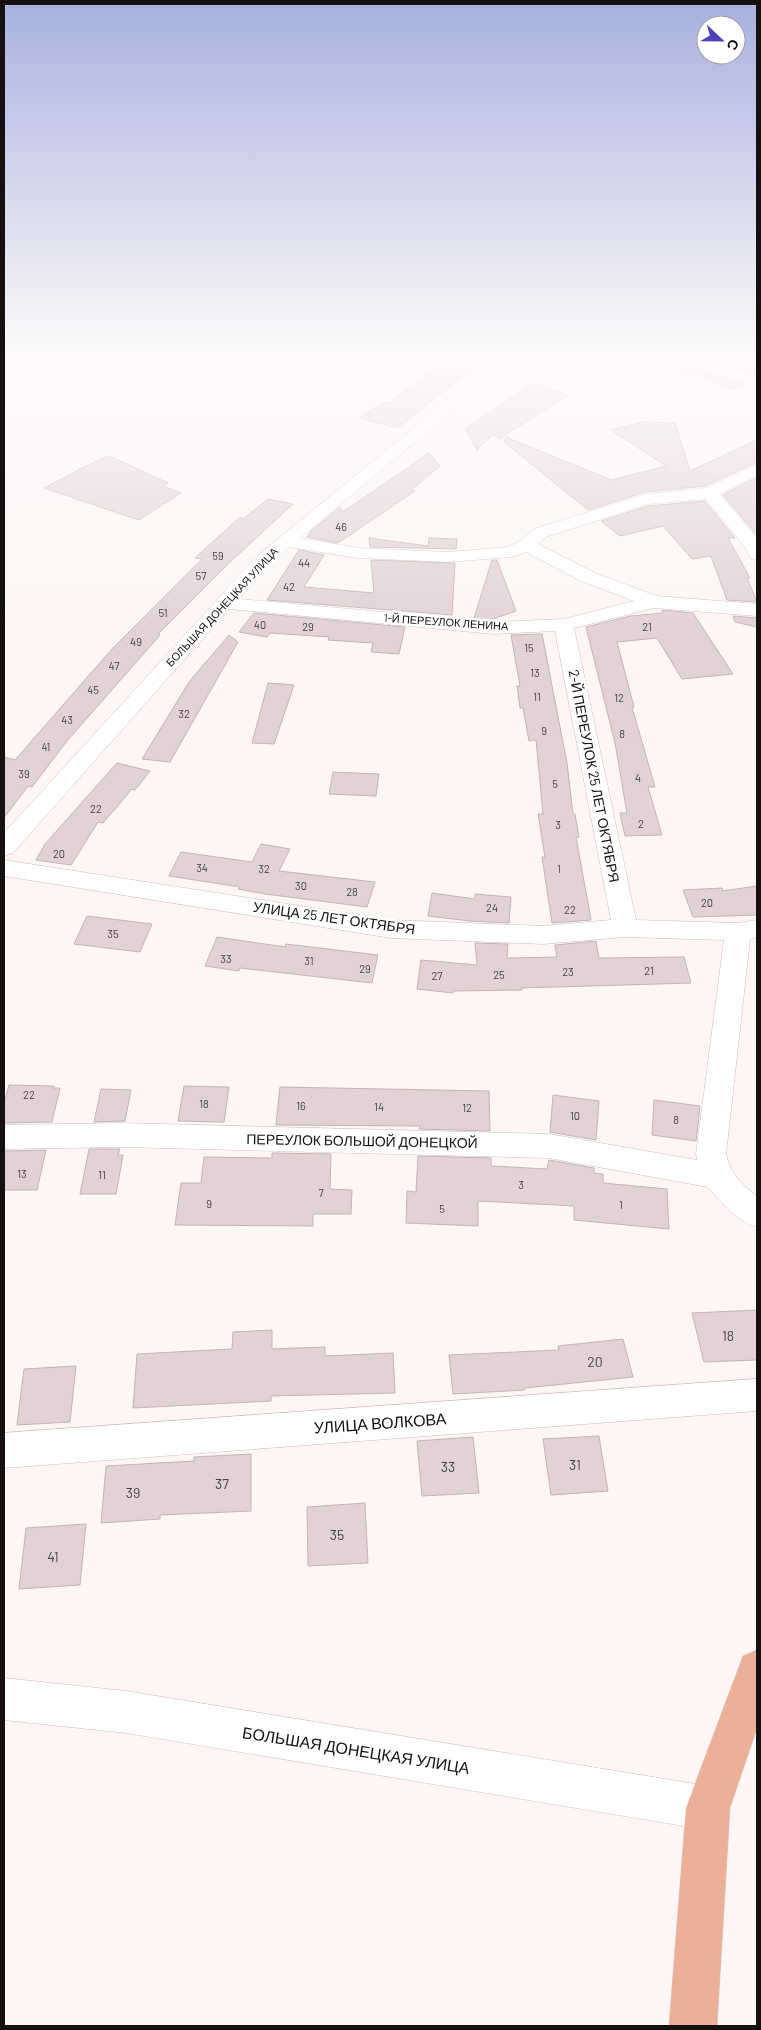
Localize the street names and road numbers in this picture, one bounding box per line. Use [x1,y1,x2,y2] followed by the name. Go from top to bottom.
[163,544,281,669] street label: БОЛЬШАЯ ДОНЕЦКАЯ УЛИЦА
[383,611,509,632] street label: 1-Й ПЕРЕУЛОК ЛЕНИНА
[565,668,623,884] street label: 2-Й ПЕРЕУЛОК 25 ЛЕТ ОКТЯБРЯ
[252,898,416,937] street label: УЛИЦА 25 ЛЕТ ОКТЯБРЯ
[246,1130,478,1151] street label: ПЕРЕУЛОК БОЛЬШОЙ ДОНЕЦКОЙ
[313,1408,447,1437] street label: УЛИЦА ВОЛКОВА
[241,1722,471,1777] street label: БОЛЬШАЯ ДОНЕЦКАЯ УЛИЦА

